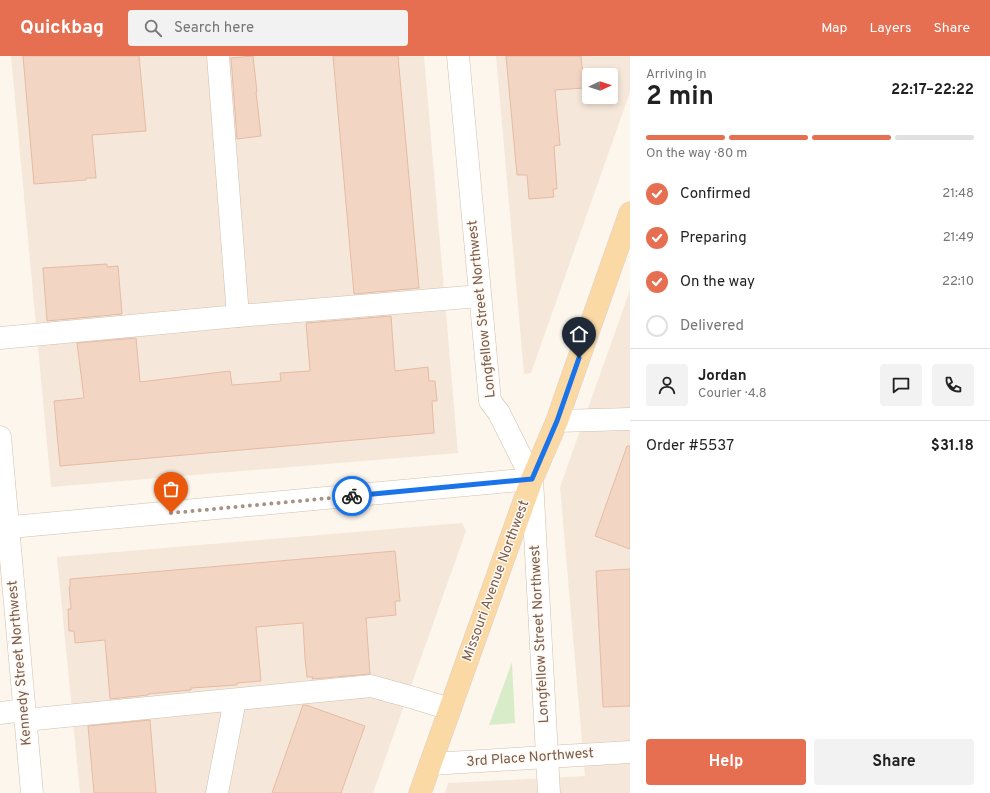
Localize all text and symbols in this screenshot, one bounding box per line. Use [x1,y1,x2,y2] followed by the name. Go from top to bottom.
[128,10,408,46] search box
[20,16,104,40] text: Quickbag
[142,17,164,39] icon: search
[174,19,254,38] text: Search here
[821,20,847,37] text: Map
[869,20,911,37] text: Layers
[933,20,970,37] text: Share
[646,67,707,83] text: Arriving in
[582,68,618,104] north arrow
[582,68,618,104] map controls
[646,81,714,114] text: 2 min
[891,81,974,100] text: 22:17–22:22
[646,146,747,162] text: On the way · 80 m
[646,183,668,205] icon: check
[680,185,751,204] text: Confirmed
[942,186,974,202] text: 21:48
[464,219,500,399] street label: Longfellow Street Northwest
[646,227,668,249] icon: check
[680,229,747,248] text: Preparing
[943,230,974,246] text: 21:49
[646,271,668,293] icon: check
[680,273,755,292] text: On the way
[942,274,974,290] text: 22:10
[562,317,596,358] pin
[680,317,744,336] text: Delivered
[568,323,590,345] icon: home
[646,364,688,406] button: person
[880,364,922,406] button: chat
[932,364,974,406] button: phone
[698,367,747,386] text: Jordan
[698,386,767,402] text: Courier · 4.8
[646,437,734,456] text: Order #5537
[931,437,974,456] text: $31.18
[154,472,188,513] pin
[332,476,372,516] courier
[160,478,182,500] icon: bag
[341,485,363,507] icon: bike
[459,498,533,664] street label: Missouri Avenue Northwest
[527,544,553,724] street label: Longfellow Street Northwest
[4,580,36,746] street label: Kennedy Street Northwest
[646,739,806,785] button: Help
[814,739,974,785] button: Share
[466,745,594,771] street label: 3rd Place Northwest

